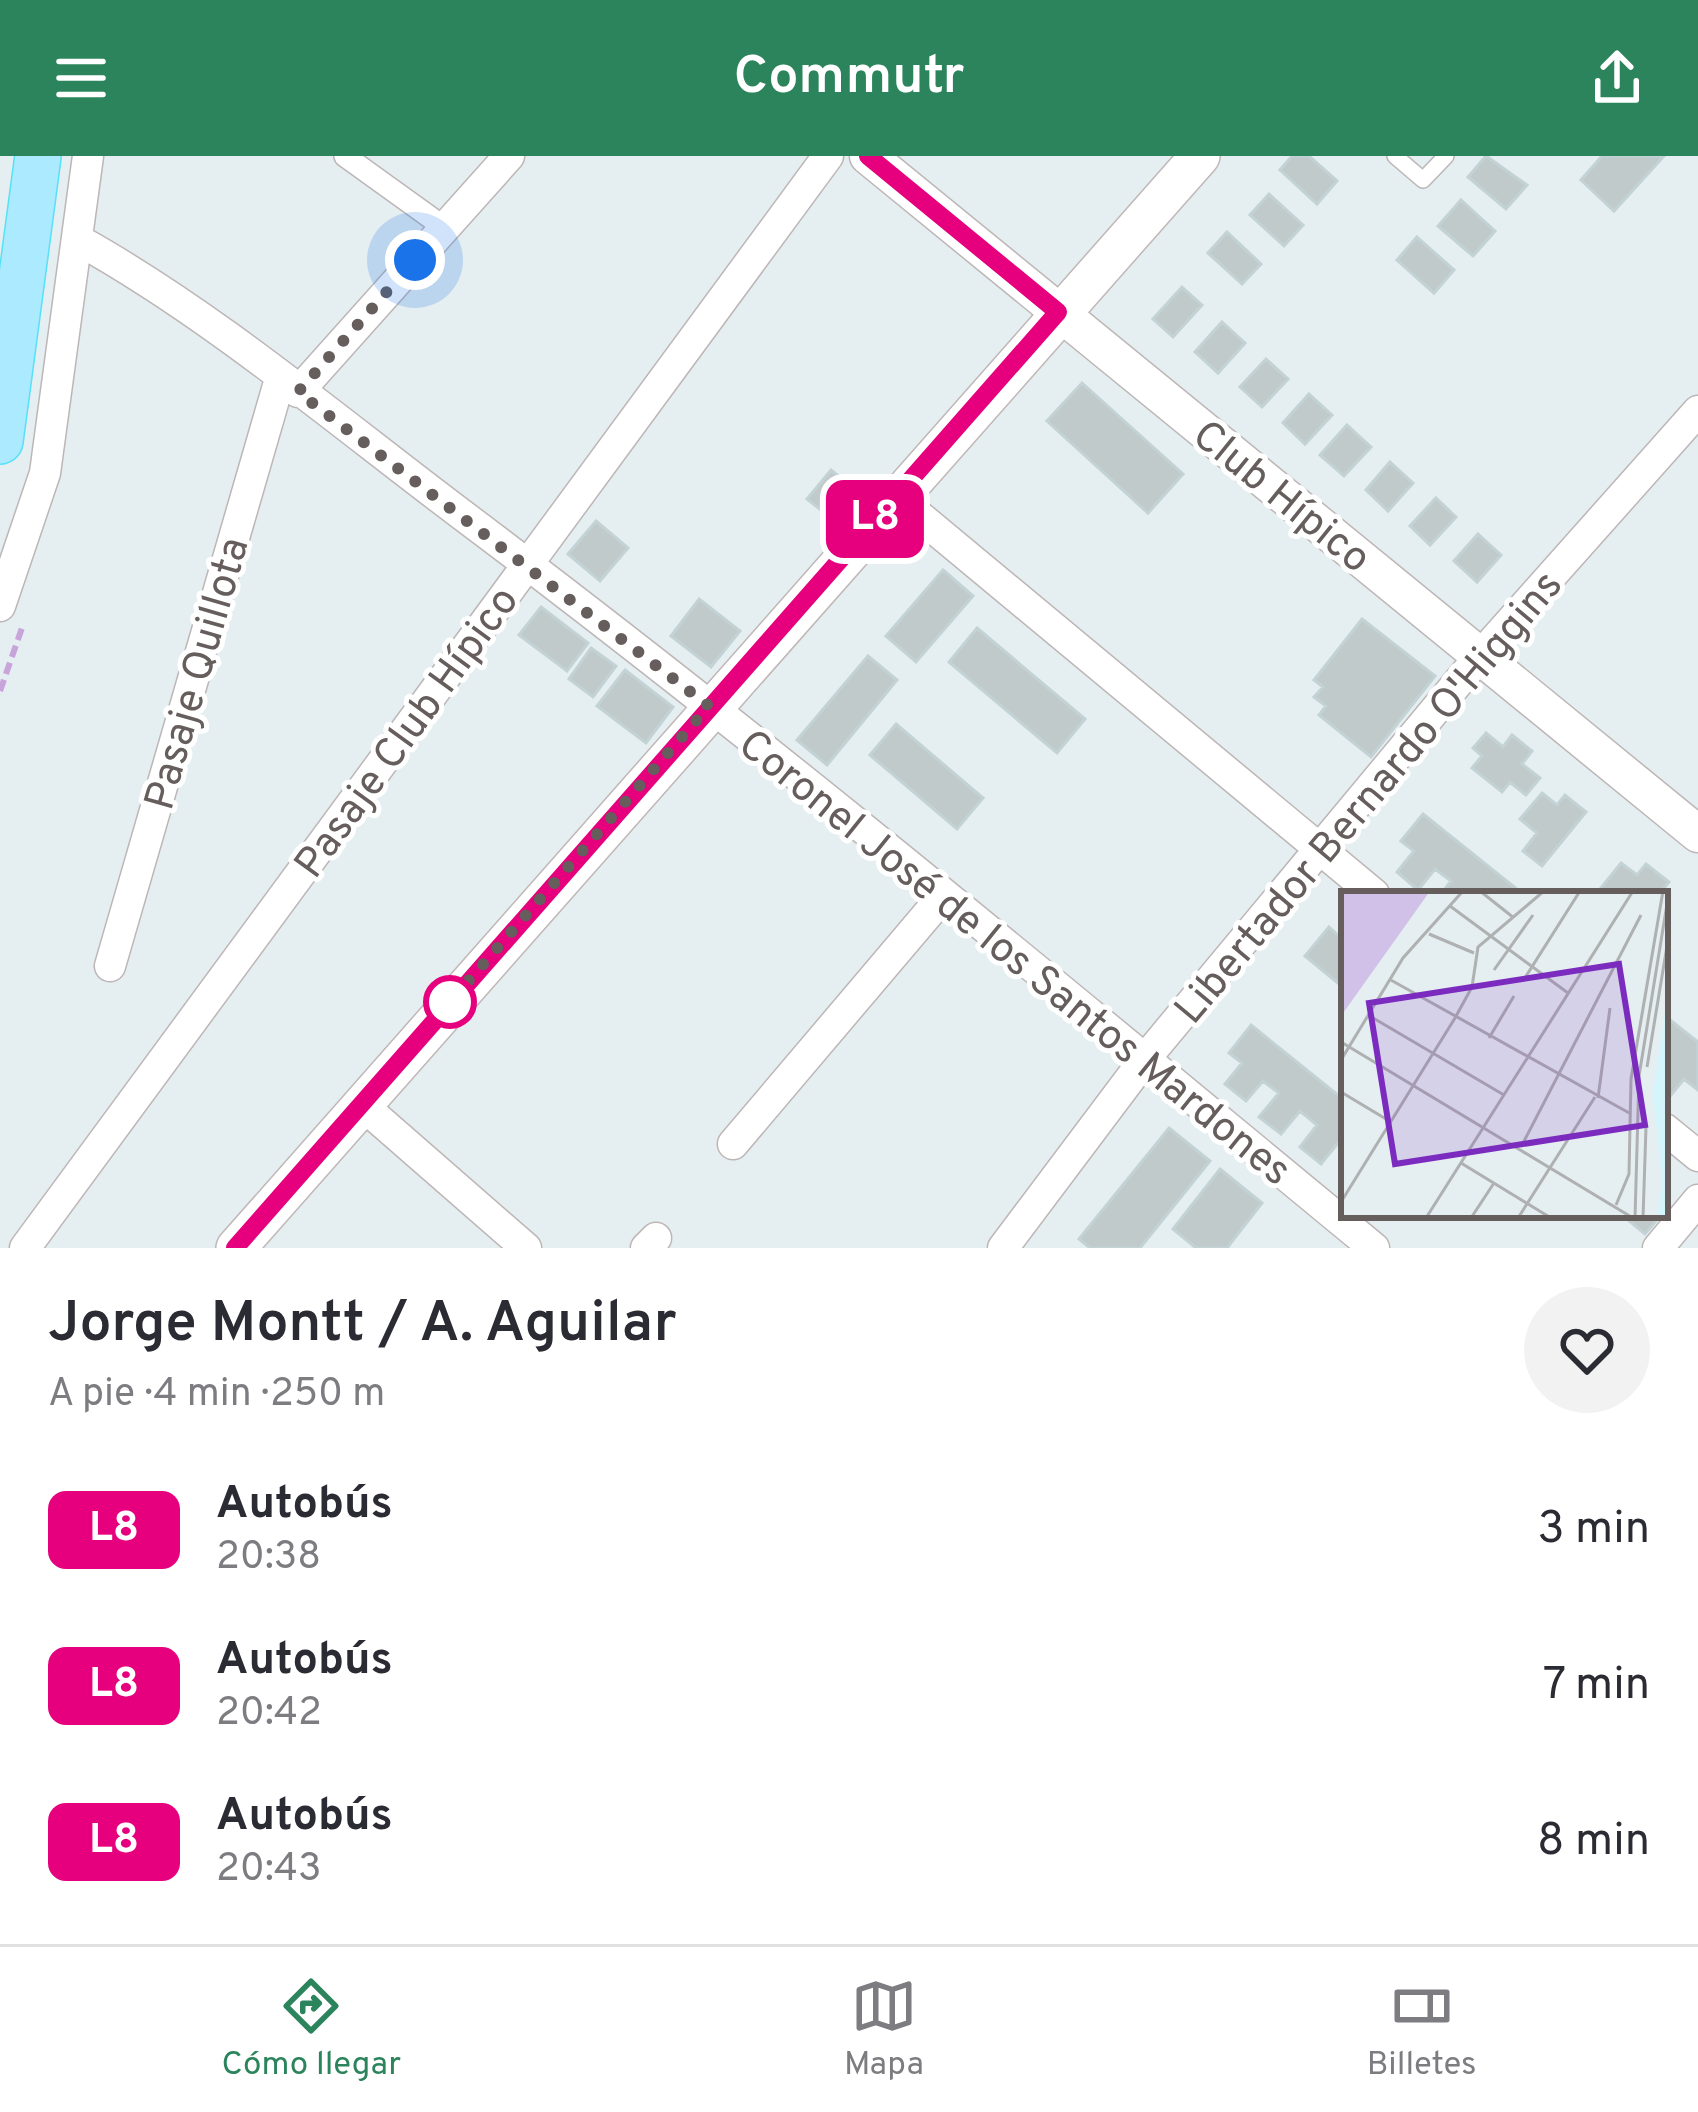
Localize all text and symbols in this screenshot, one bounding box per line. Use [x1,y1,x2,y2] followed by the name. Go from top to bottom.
[734,44,964,113] text: Commutr
[48,45,114,111] icon: menu
[1584,45,1650,111] icon: share
[385,230,445,290] your location
[1180,410,1380,587] street label: Club Hípico
[821,480,929,558] line badge: L8
[850,492,900,545] text: L8
[135,532,264,817] street label: Pasaje Quillota
[1165,561,1576,1037] street label: Libertador Bernardo O'Higgins
[285,577,532,890] street label: Pasaje Club Hípico
[726,720,1300,1199] street label: Coronel José de los Santos Mardones
[1341,891,1668,1218] inset map
[425,977,475,1027] unlabelled marker
[1524,1287,1650,1413] button: heart
[48,1290,677,1362] text: Jorge Montt / A. Aguilar
[48,1371,385,1420] text: A pie · 4 min · 250 m
[216,1477,393,1534] text: Autobús
[1537,1502,1650,1559] text: 3 min
[89,1503,139,1556] text: L8
[216,1534,321,1583] text: 20:38
[216,1633,393,1690] text: Autobús
[1543,1658,1650,1715] text: 7 min
[89,1659,139,1712] text: L8
[216,1690,322,1739] text: 20:42
[216,1789,393,1846] text: Autobús
[1537,1814,1650,1871] text: 8 min
[89,1815,139,1868] text: L8
[216,1846,321,1895] text: 20:43
[221,1973,401,2087] tab: Cómo llegar
[844,1973,924,2087] tab: Mapa
[1367,1973,1477,2087] tab: Billetes

